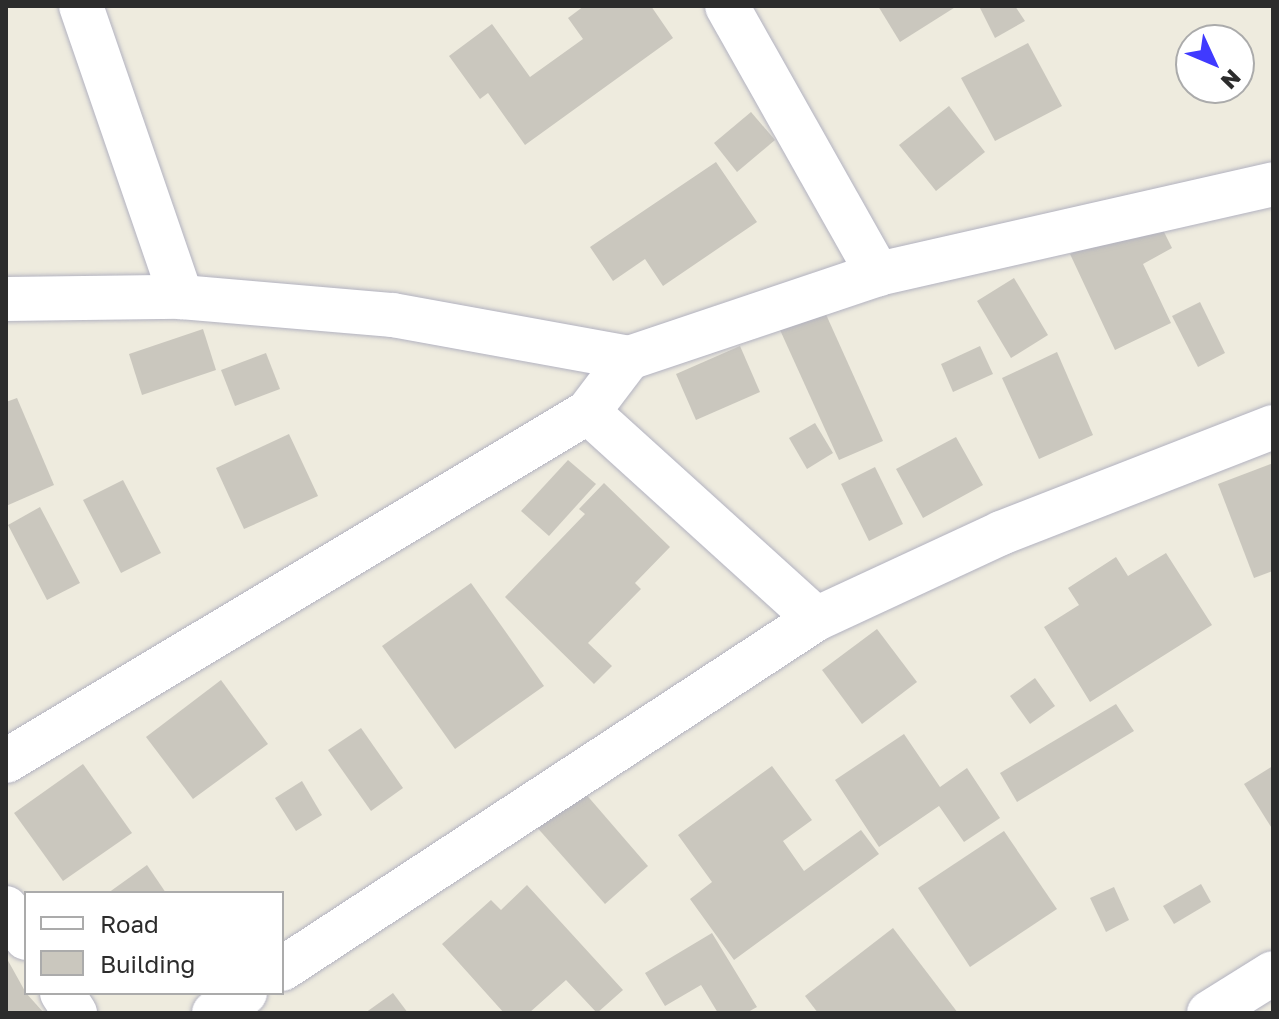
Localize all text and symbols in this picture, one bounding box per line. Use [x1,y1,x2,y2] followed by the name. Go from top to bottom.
[1175,24,1255,104] north arrow
[1216,64,1247,95] text: N
[24,891,284,995] legend
[100,909,159,938] text: Road
[100,949,195,978] text: Building

